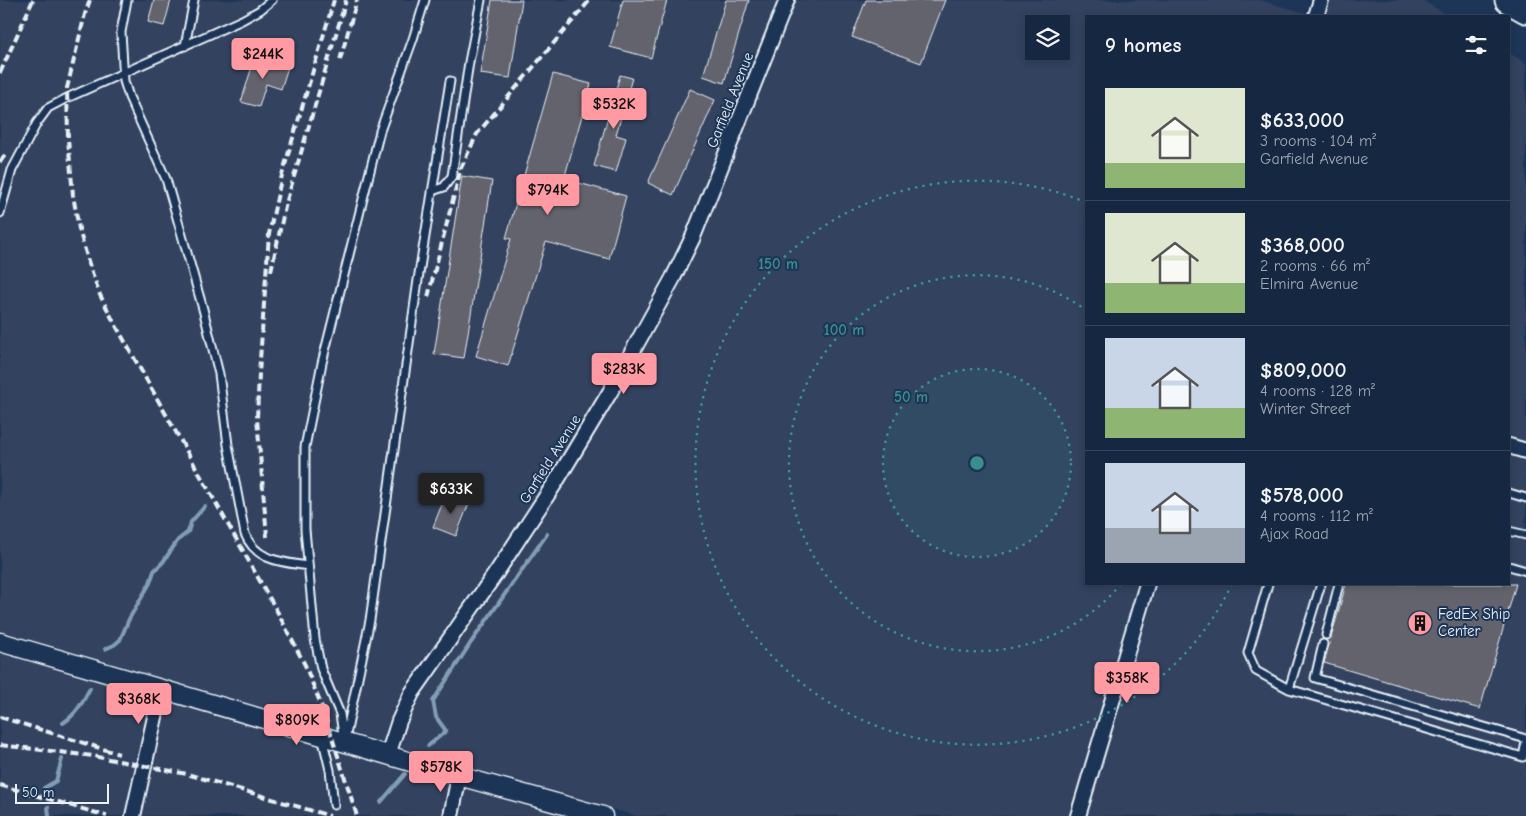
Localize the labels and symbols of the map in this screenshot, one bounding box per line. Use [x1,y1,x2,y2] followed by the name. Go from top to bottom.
[228,38,298,80] pin: $244K
[703,49,758,150] street label: Garfield Avenue
[579,88,649,130] pin: $532K
[513,174,583,216] pin: $794K
[758,255,798,273] text: 150 m
[824,321,864,339] text: 100 m
[589,352,659,395] pin: $283K
[894,388,928,406] text: 50 m
[515,411,585,507] street label: Garfield Avenue
[968,454,986,472] centre of rings
[416,472,486,515] pin: $633K
[1438,605,1510,640] place label: FedEx Ship Center
[1407,610,1433,636] building icon: FedEx Ship Center
[1092,662,1162,704] pin: $358K
[104,682,174,725] pin: $368K
[262,704,332,746] pin: $809K
[406,750,476,793] pin: $578K
[15,781,109,804] scale bar

